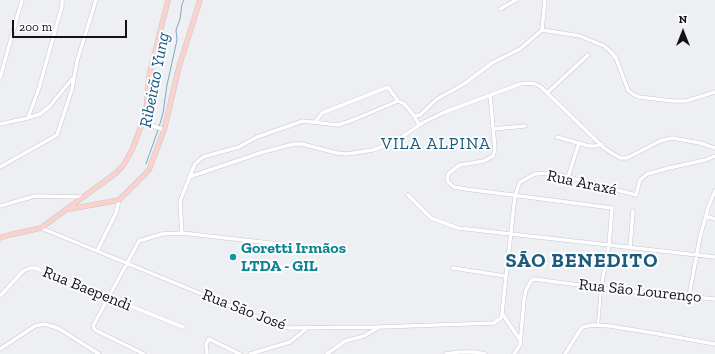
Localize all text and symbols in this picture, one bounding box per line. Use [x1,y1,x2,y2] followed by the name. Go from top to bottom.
[14,12,129,38] scale bar
[663,12,703,52] north arrow
[679,13,687,26] text: N
[19,20,52,34] text: 200 m
[136,31,174,129] water label: Ribeirão Yung
[381,134,491,154] district label: VILA ALPINA
[545,166,619,200] street label: Rua Araxá
[241,238,346,276] place label: Goretti Irmãos LTDA - GIL
[505,249,659,273] district label: SÃO BENEDITO
[228,252,238,262] marker: Goretti Irmãos LTDA - GIL
[40,263,134,315] street label: Rua Baependi
[578,275,702,307] street label: Rua São Lourenço
[200,285,288,335] street label: Rua São José

